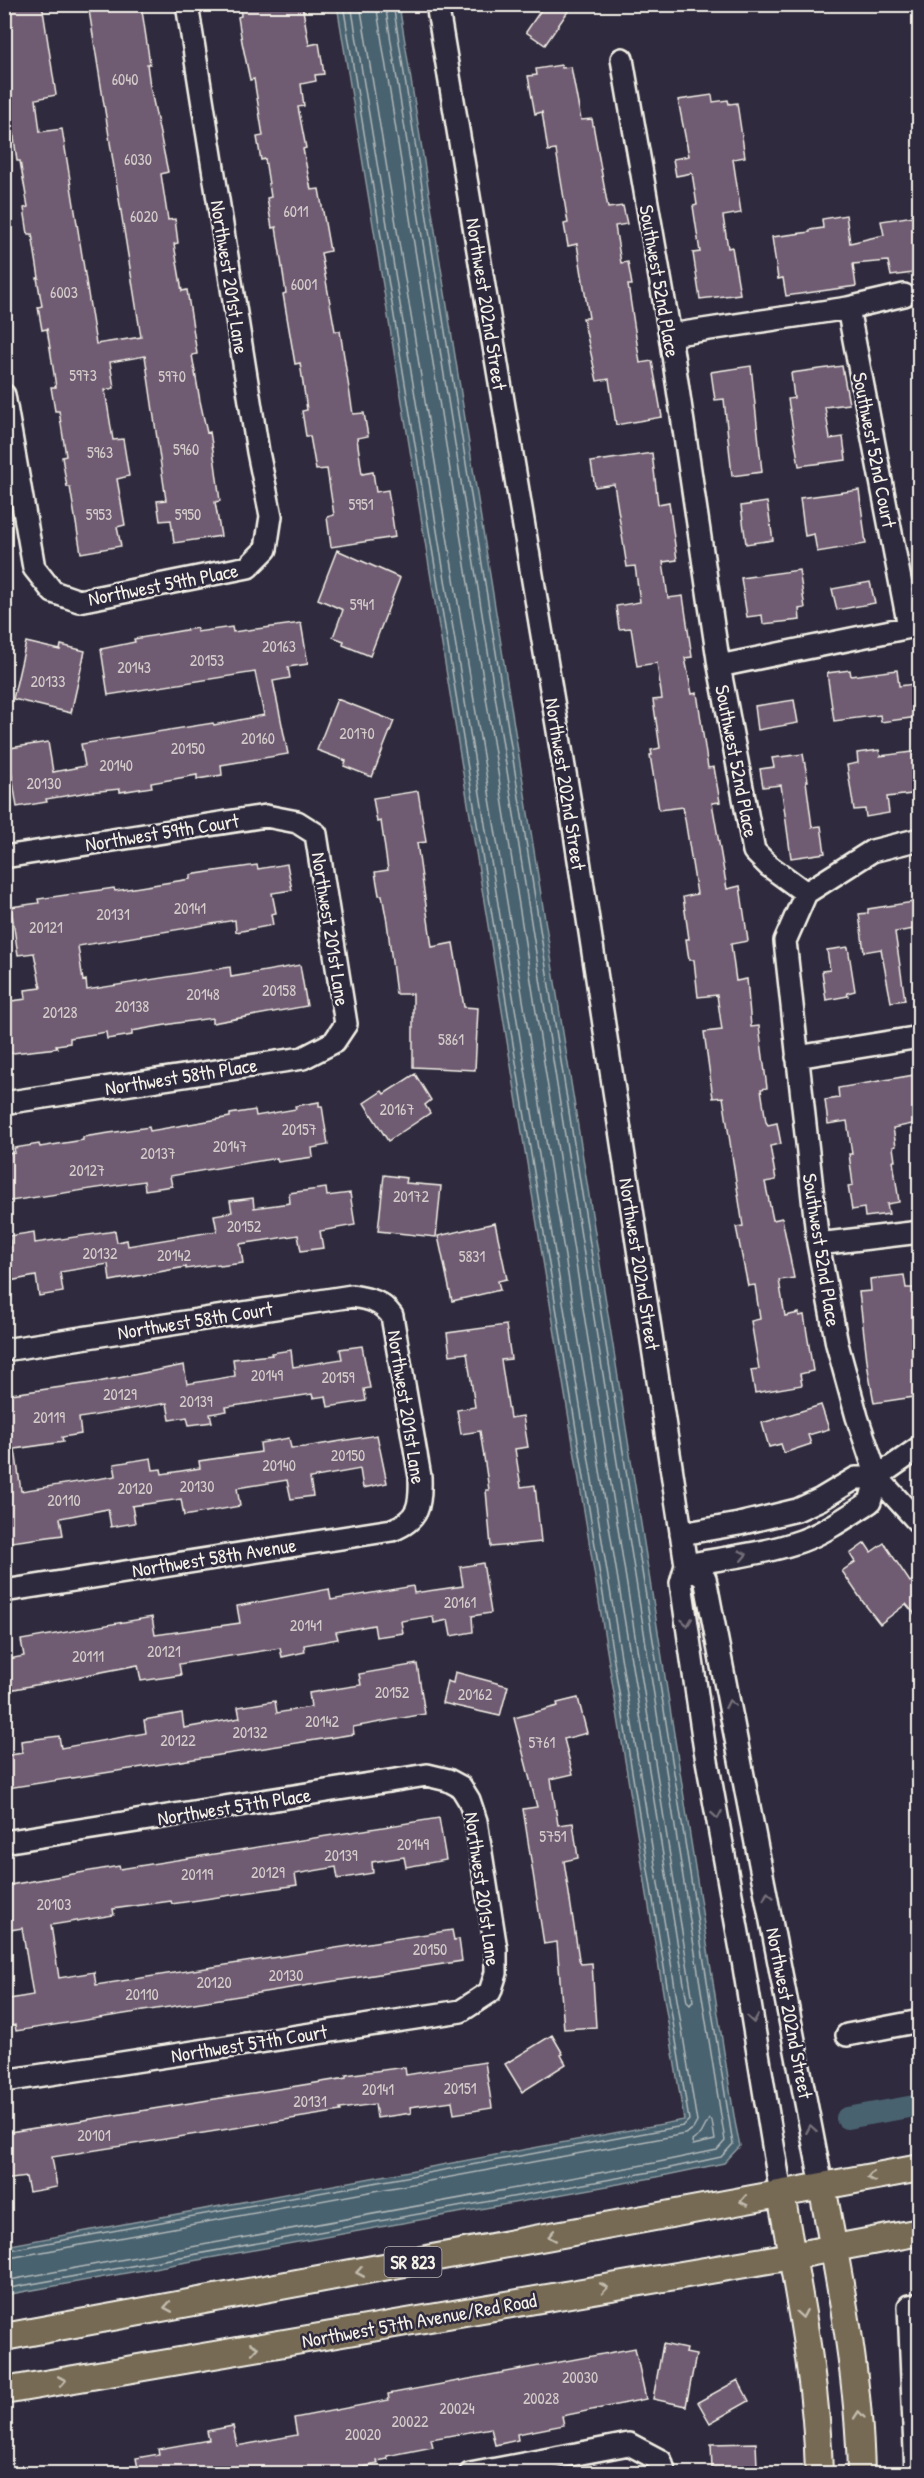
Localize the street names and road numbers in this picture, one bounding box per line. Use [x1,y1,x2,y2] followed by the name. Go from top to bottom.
[205,198,255,356] street label: Northwest 201st Lane
[633,202,687,360] street label: Southwest 52nd Place
[460,216,514,393] street label: Northwest 202nd Street
[847,370,904,531] street label: Southwest 52nd Court
[86,556,240,612] street label: Northwest 59th Place
[709,683,765,840] street label: Southwest 52nd Place
[539,696,593,873] street label: Northwest 202nd Street
[83,806,242,857] street label: Northwest 59th Court
[306,850,356,1008] street label: Northwest 201st Lane
[103,1051,259,1101] street label: Northwest 58th Place
[797,1171,847,1329] street label: Southwest 52nd Place
[613,1176,667,1353] street label: Northwest 202nd Street
[116,1294,276,1346] street label: Northwest 58th Court
[382,1328,432,1486] street label: Northwest 201st Lane
[130,1531,298,1583] street label: Northwest 58th Avenue
[155,1781,313,1831] street label: Northwest 57th Place
[459,1810,507,1968] street label: Northwest 201st Lane
[760,1925,820,2102] street label: Northwest 202nd Street
[169,2017,330,2069] street label: Northwest 57th Court
[384,2247,442,2277] road number: SR 823
[300,2286,539,2354] street label: Northwest 57th Avenue/Red Road

